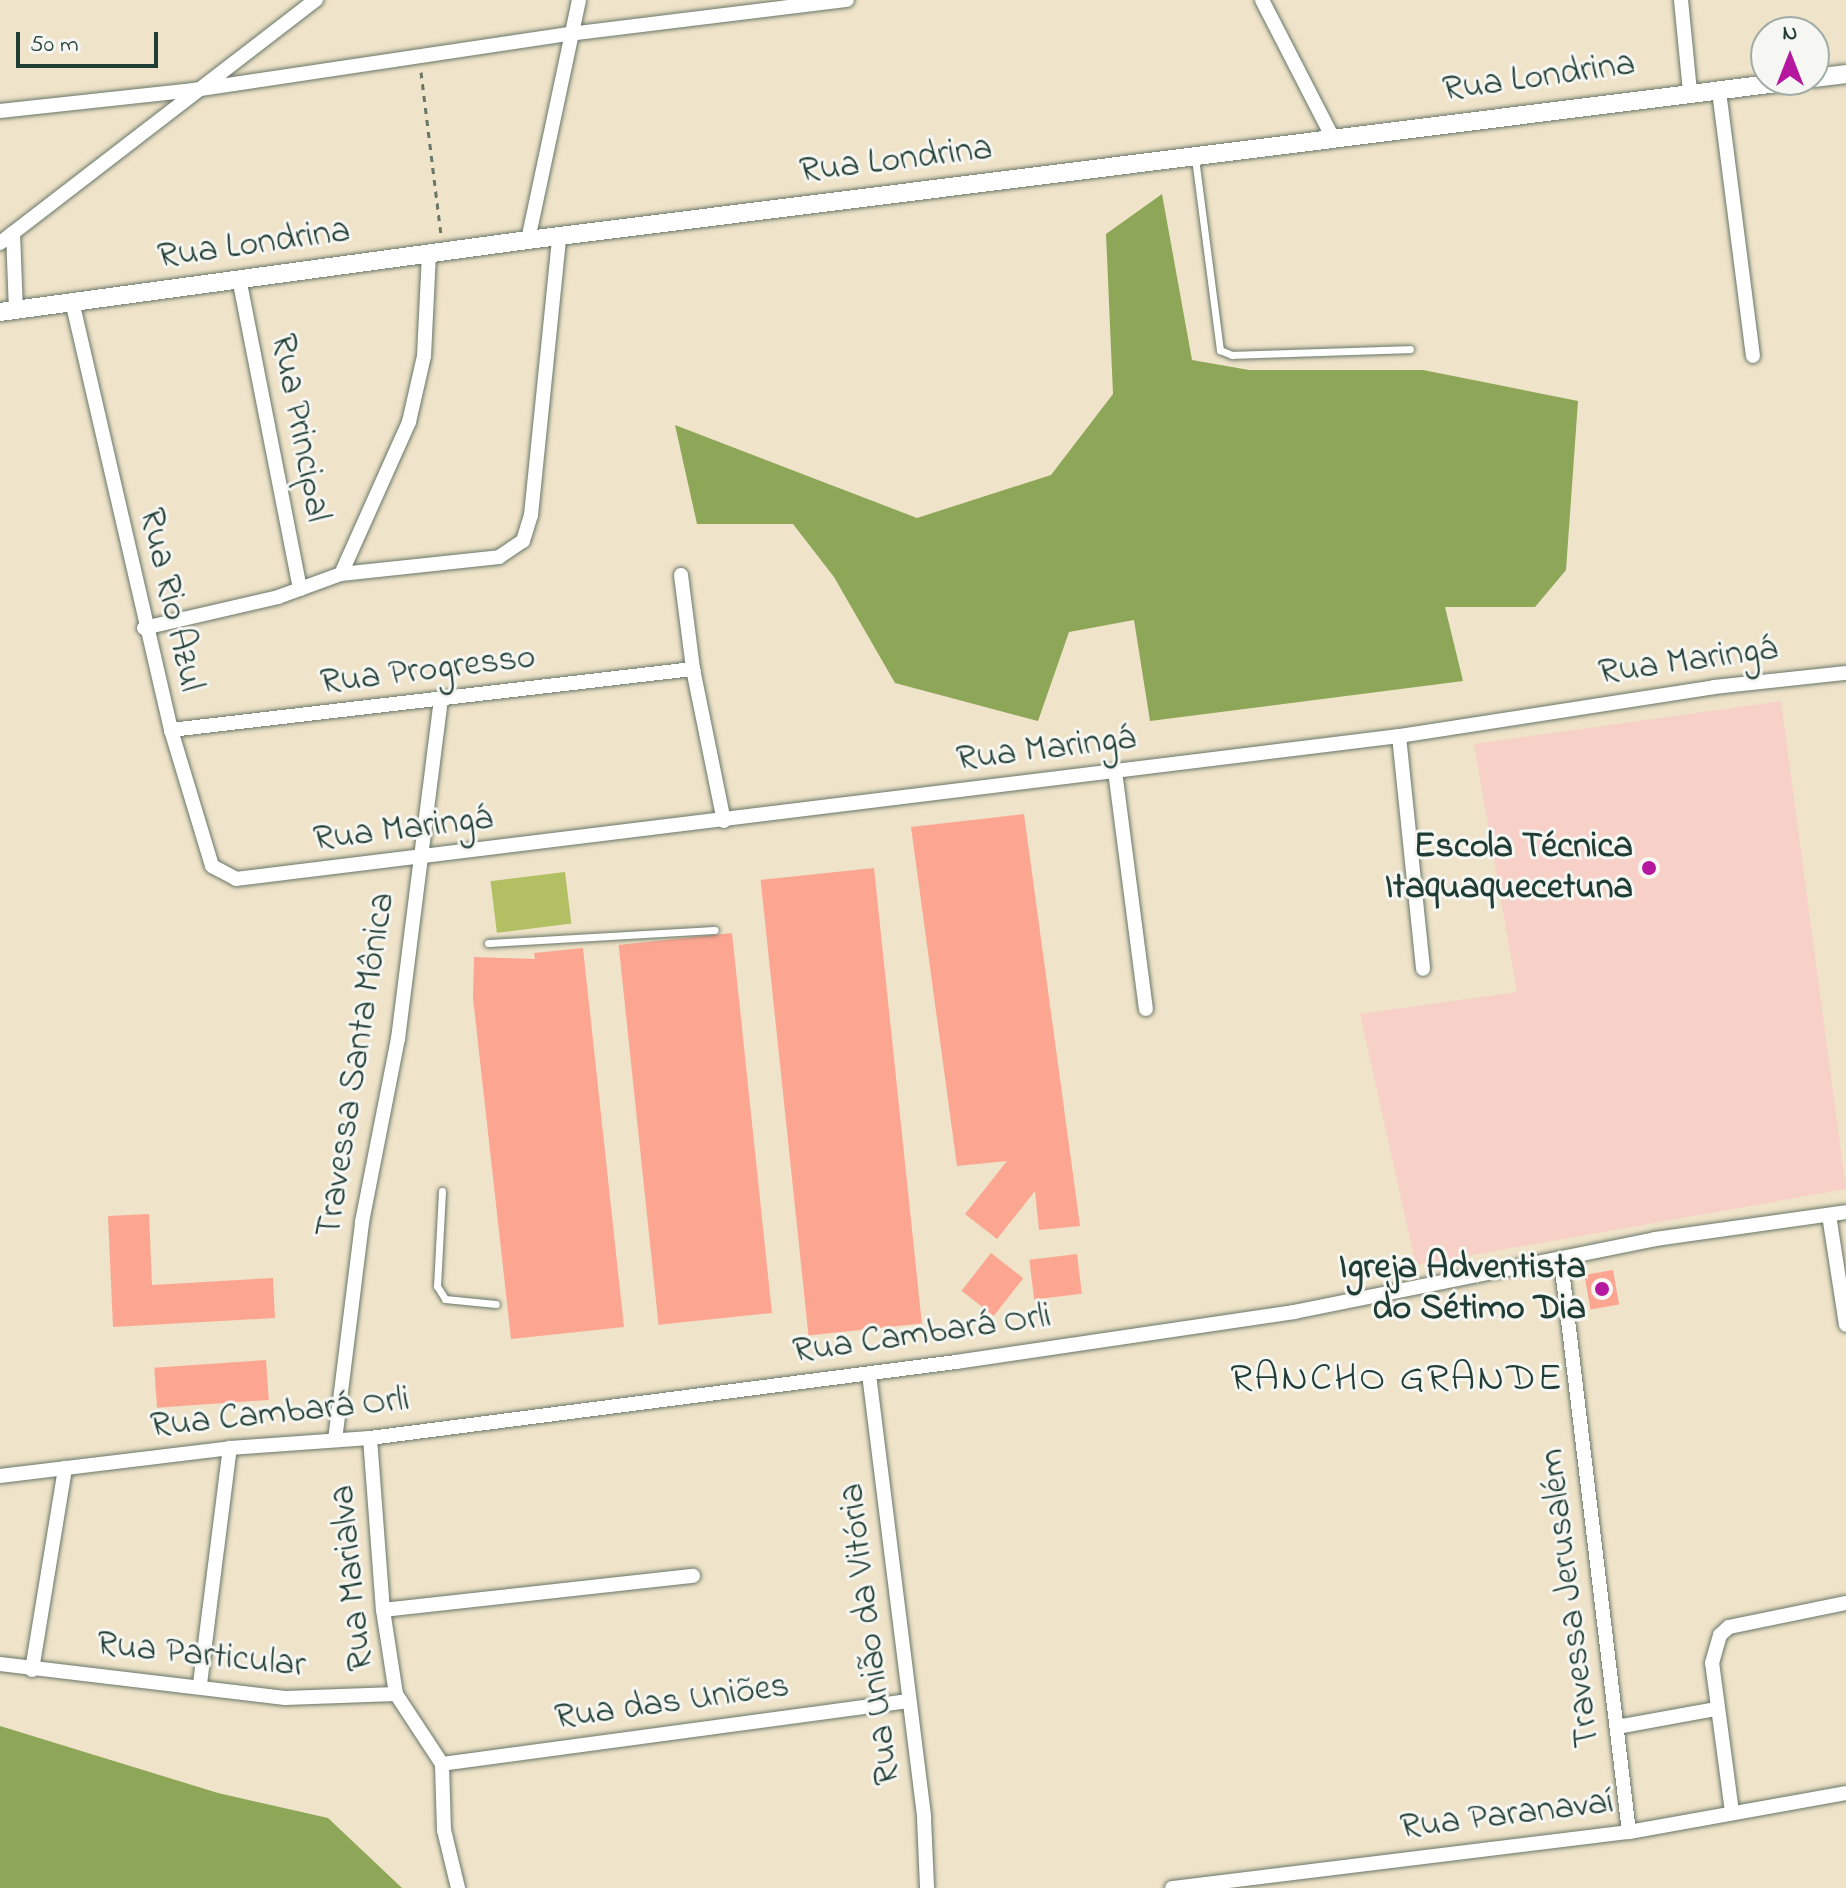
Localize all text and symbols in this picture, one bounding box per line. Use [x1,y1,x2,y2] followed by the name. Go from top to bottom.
[20,16,162,66] scale bar
[1750,16,1830,96] north arrow
[1783,18,1797,50] text: N
[30,28,79,63] text: 50 m
[1440,43,1638,113] street label: Rua Londrina
[797,128,995,194] street label: Rua Londrina
[155,210,353,280] street label: Rua Londrina
[260,330,338,526] street label: Rua Principal
[128,504,212,696] street label: Rua Rio Azul
[1596,628,1780,696] street label: Rua Maringá
[318,636,538,706] street label: Rua Progresso
[954,718,1138,782] street label: Rua Maringá
[311,798,495,862] street label: Rua Maringá
[1385,825,1633,910] place label: Escola Técnica Itaquaquecetuna
[1640,859,1658,877] marker: Escola Técnica Itaquaquecetuna
[308,890,406,1240] street label: Travessa Santa Mônica
[1339,1246,1586,1331] place label: Igreja Adventista do Sétimo Dia
[1593,1280,1611,1298] marker: Igreja Adventista do Sétimo Dia
[790,1296,1054,1374] street label: Rua Cambará Orli
[1230,1356,1564,1404] district label: RANCHO GRANDE
[148,1379,412,1449] street label: Rua Cambará Orli
[1531,1446,1611,1750] street label: Travessa Jerusalém
[831,1481,911,1787] street label: Rua União da Vitória
[322,1483,384,1673] street label: Rua Marialva
[94,1624,308,1688] street label: Rua Particular
[552,1665,792,1741] street label: Rua das Uniões
[1398,1781,1616,1851] street label: Rua Paranavaí

